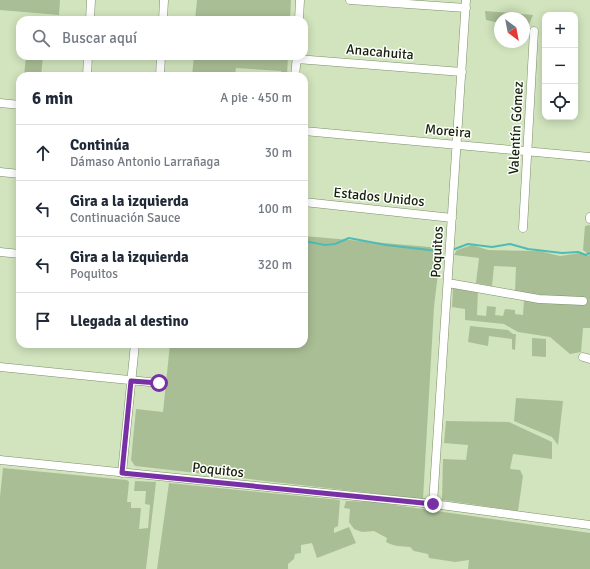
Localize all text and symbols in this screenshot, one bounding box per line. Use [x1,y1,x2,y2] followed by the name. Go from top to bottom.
[494,12,530,48] north arrow
[542,12,578,120] map controls
[542,12,578,48] button: +
[16,16,308,60] search box
[30,27,52,49] icon: search
[62,29,137,47] text: Buscar aquí
[345,41,415,63] street label: Anacahuita
[542,48,578,84] button: −
[505,81,527,175] street label: Valentín Gómez
[542,84,578,120] button: locate
[32,88,73,109] text: 6 min
[220,90,292,106] text: A pie · 450 m
[424,121,472,141] street label: Moreira
[70,136,129,154] text: Continúa
[32,142,54,164] icon: ahead
[265,145,292,161] text: 30 m
[70,154,220,170] text: Dámaso Antonio Larrañaga
[333,184,425,210] street label: Estados Unidos
[70,192,189,210] text: Gira a la izquierda
[32,198,54,220] icon: left
[258,201,292,217] text: 100 m
[70,210,180,226] text: Continuación Sauce
[427,226,447,278] street label: Poquitos
[70,248,189,266] text: Gira a la izquierda
[32,254,54,276] icon: left
[258,257,292,273] text: 320 m
[70,266,118,282] text: Poquitos
[32,310,54,332] icon: arrive
[70,312,189,330] text: Llegada al destino
[150,374,168,392] route start
[191,459,245,481] street label: Poquitos
[424,495,442,513] route end

